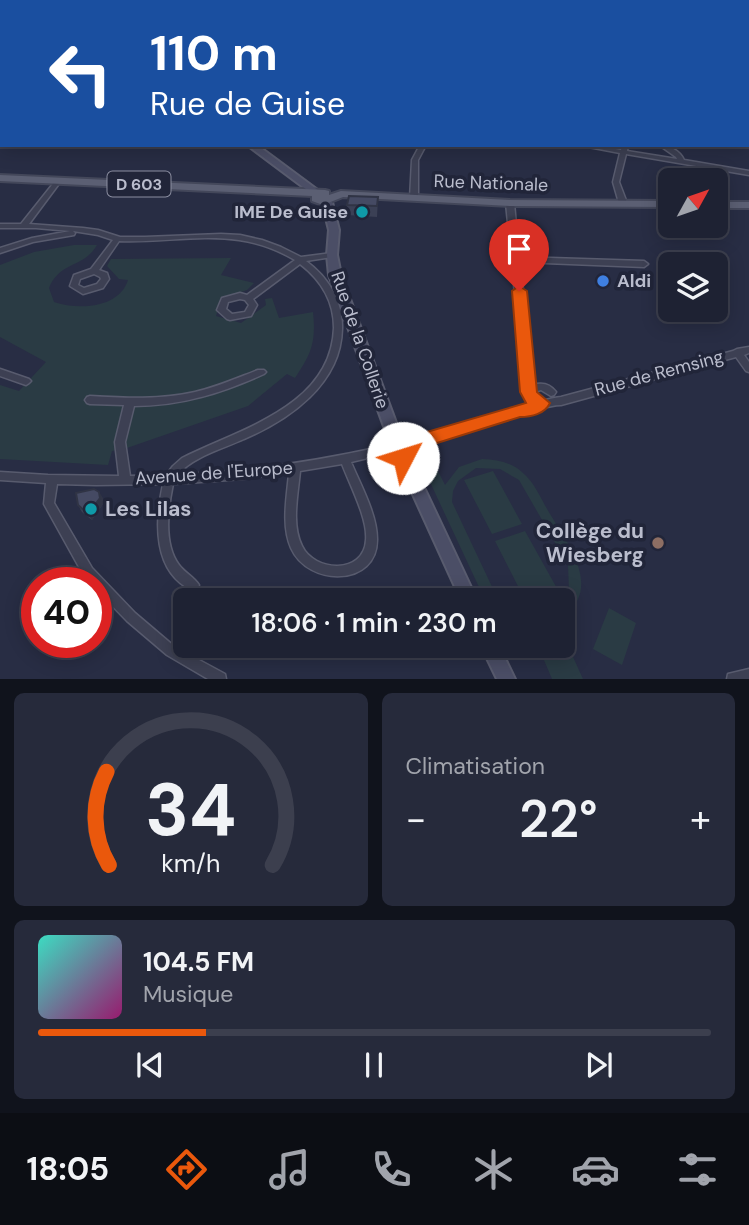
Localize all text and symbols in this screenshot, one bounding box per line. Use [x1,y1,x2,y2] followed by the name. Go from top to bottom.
[150,21,278,85] text: 110 m
[35,28,126,119] icon: left
[150,83,345,125] text: Rue de Guise
[658,168,728,238] north arrow
[658,168,728,322] map controls
[433,169,549,197] street label: Rue Nationale
[108,172,170,196] road number: D 603
[234,200,348,224] place label: IME De Guise
[354,204,370,220] marker: IME De Guise
[489,219,549,291] pin
[500,230,538,268] icon: arrive
[658,252,728,322] button: layers
[325,268,395,412] street label: Rue de la Collerie
[617,269,651,293] place label: Aldi
[595,273,611,289] marker: Aldi
[592,344,726,402] street label: Rue de Remsing
[366,421,440,495] position arrow
[134,456,294,490] street label: Avenue de l'Europe
[105,495,192,523] place label: Les Lilas
[83,501,99,517] marker: Les Lilas
[536,517,644,569] place label: Collège du Wiesberg
[650,535,666,551] marker: Collège du Wiesberg
[21,567,112,658] speed limit sign: 40
[252,606,496,640] text: 18:06 · 1 min · 230 m
[406,751,545,781] text: Climatisation
[145,764,236,859] text: 34
[519,785,598,853] text: 22°
[406,794,426,844] text: −
[690,794,711,844] text: +
[161,847,220,880] text: km/h
[143,945,254,979] text: 104.5 FM
[143,979,233,1009] text: Musique
[131,1046,169,1084] icon: previous
[355,1046,393,1084] icon: pause
[580,1046,618,1084] icon: next
[162,1145,211,1194] icon: directions
[265,1145,314,1194] icon: music
[367,1145,416,1194] icon: phone
[469,1145,518,1194] icon: climate
[571,1145,620,1194] icon: car
[673,1145,722,1194] icon: filters
[27,1148,109,1190] text: 18:05

